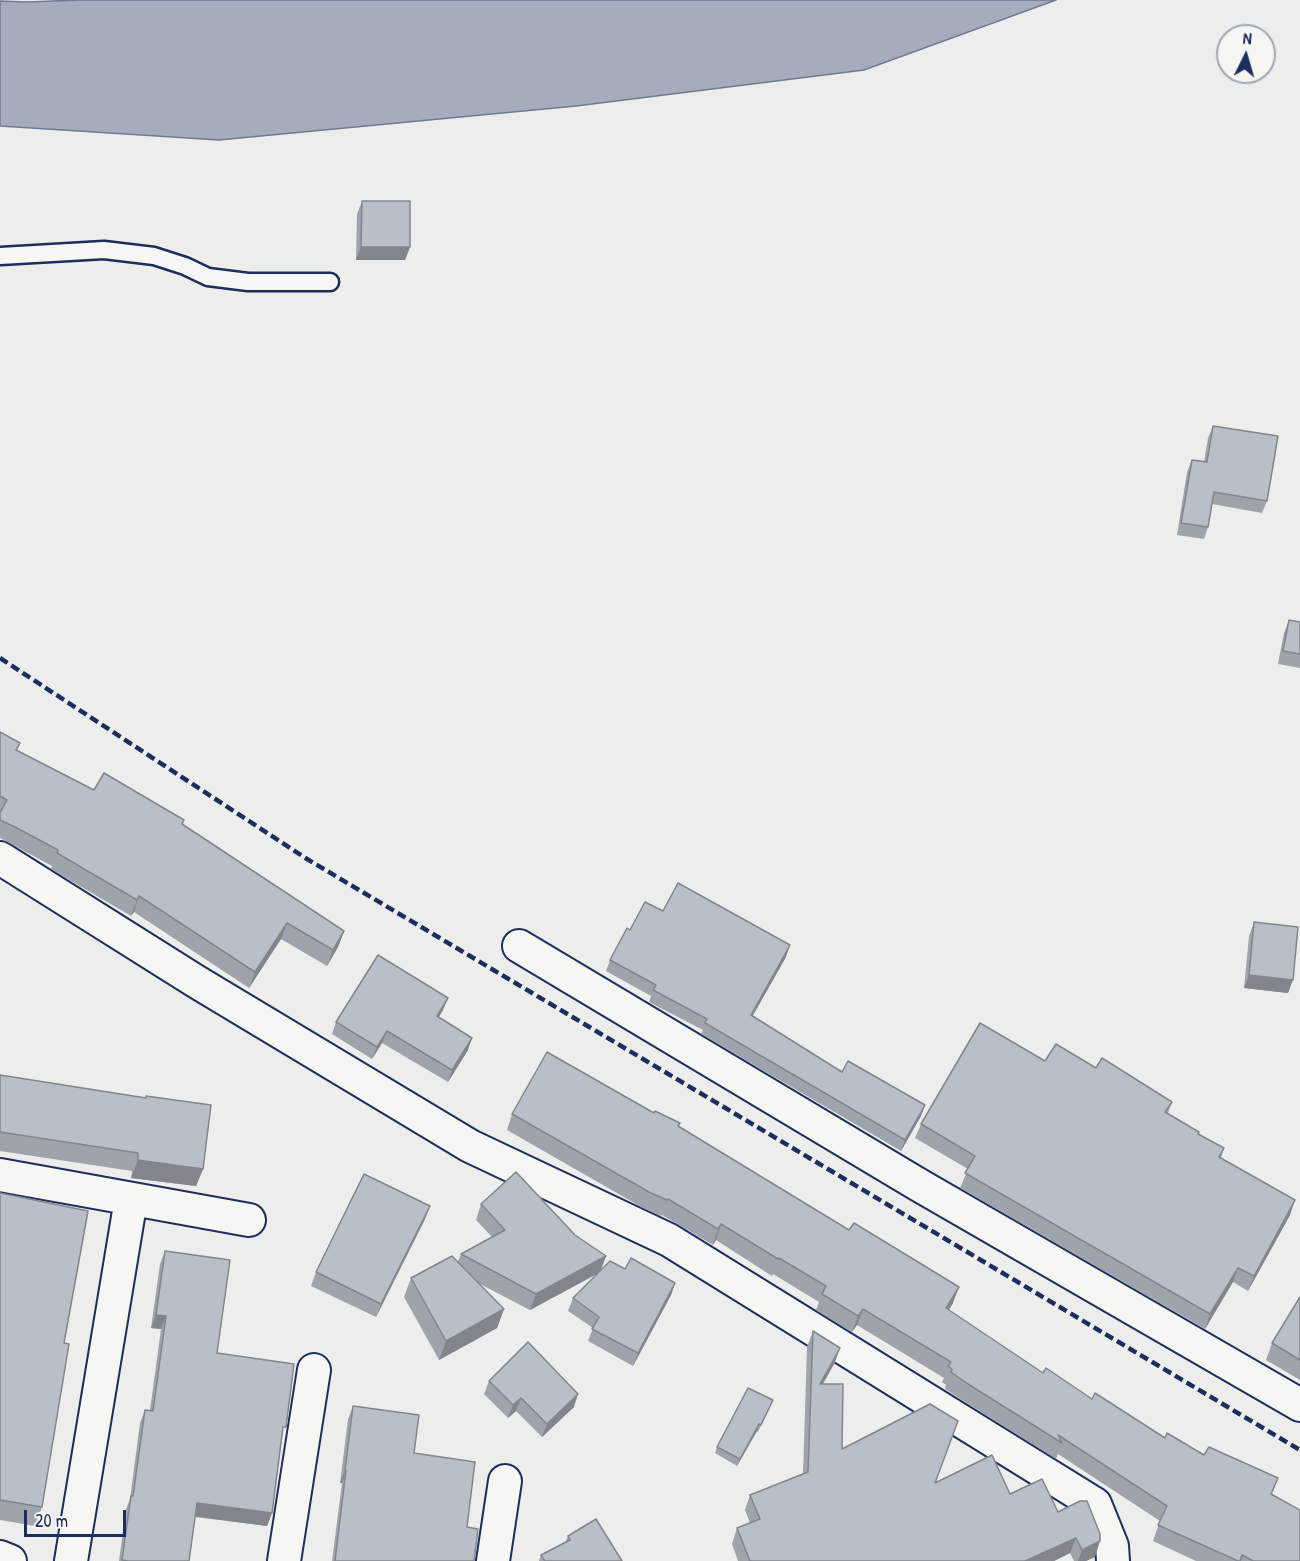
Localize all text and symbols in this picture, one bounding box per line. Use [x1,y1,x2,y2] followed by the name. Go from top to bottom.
[1216,24,1276,84] north arrow
[1242,27,1253,49] text: N
[27,1498,129,1536] scale bar
[35,1508,68,1533] text: 20 m

